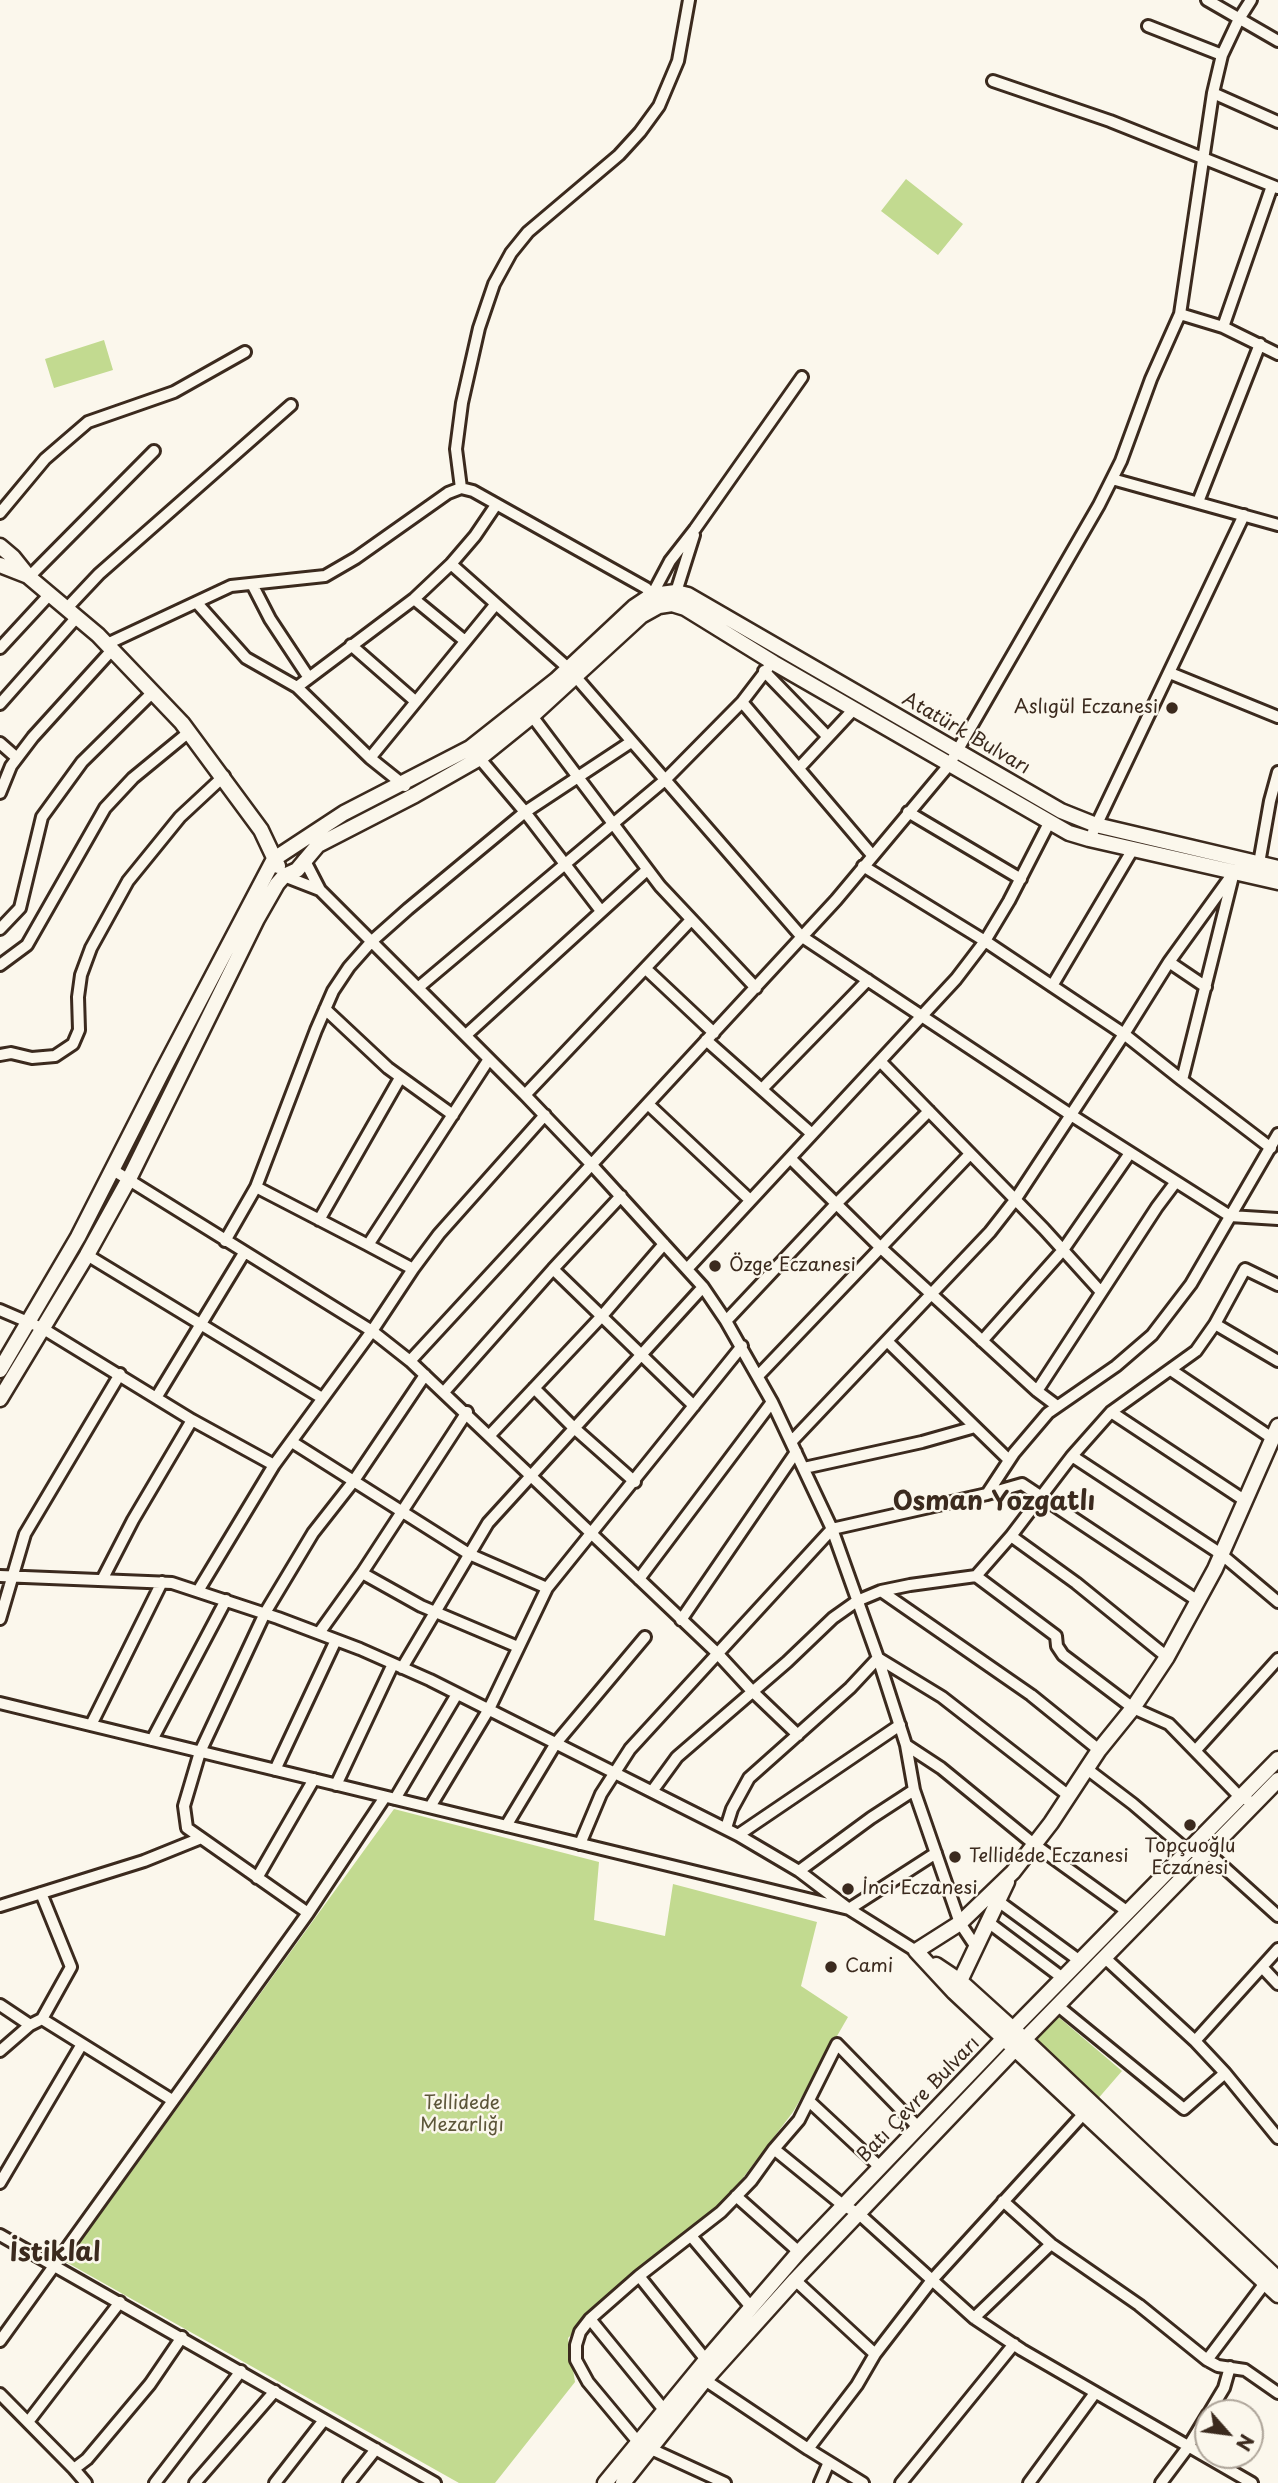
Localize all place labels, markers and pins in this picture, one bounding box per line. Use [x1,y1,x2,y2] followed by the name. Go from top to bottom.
[1014,697,1158,719] place label: Aslıgül Eczanesi
[1164,700,1180,716] marker: Aslıgül Eczanesi
[729,1255,856,1277] place label: Özge Eczanesi
[707,1258,723,1274] marker: Özge Eczanesi
[1182,1817,1198,1833] marker: Topçuoğlu Eczanesi
[1144,1836,1236,1880] place label: Topçuoğlu Eczanesi
[969,1846,1128,1868] place label: Tellidede Eczanesi
[947,1849,963,1865] marker: Tellidede Eczanesi
[862,1878,978,1900] place label: İnci Eczanesi
[840,1881,856,1897] marker: İnci Eczanesi
[845,1956,893,1978] place label: Cami
[823,1959,839,1975] marker: Cami

